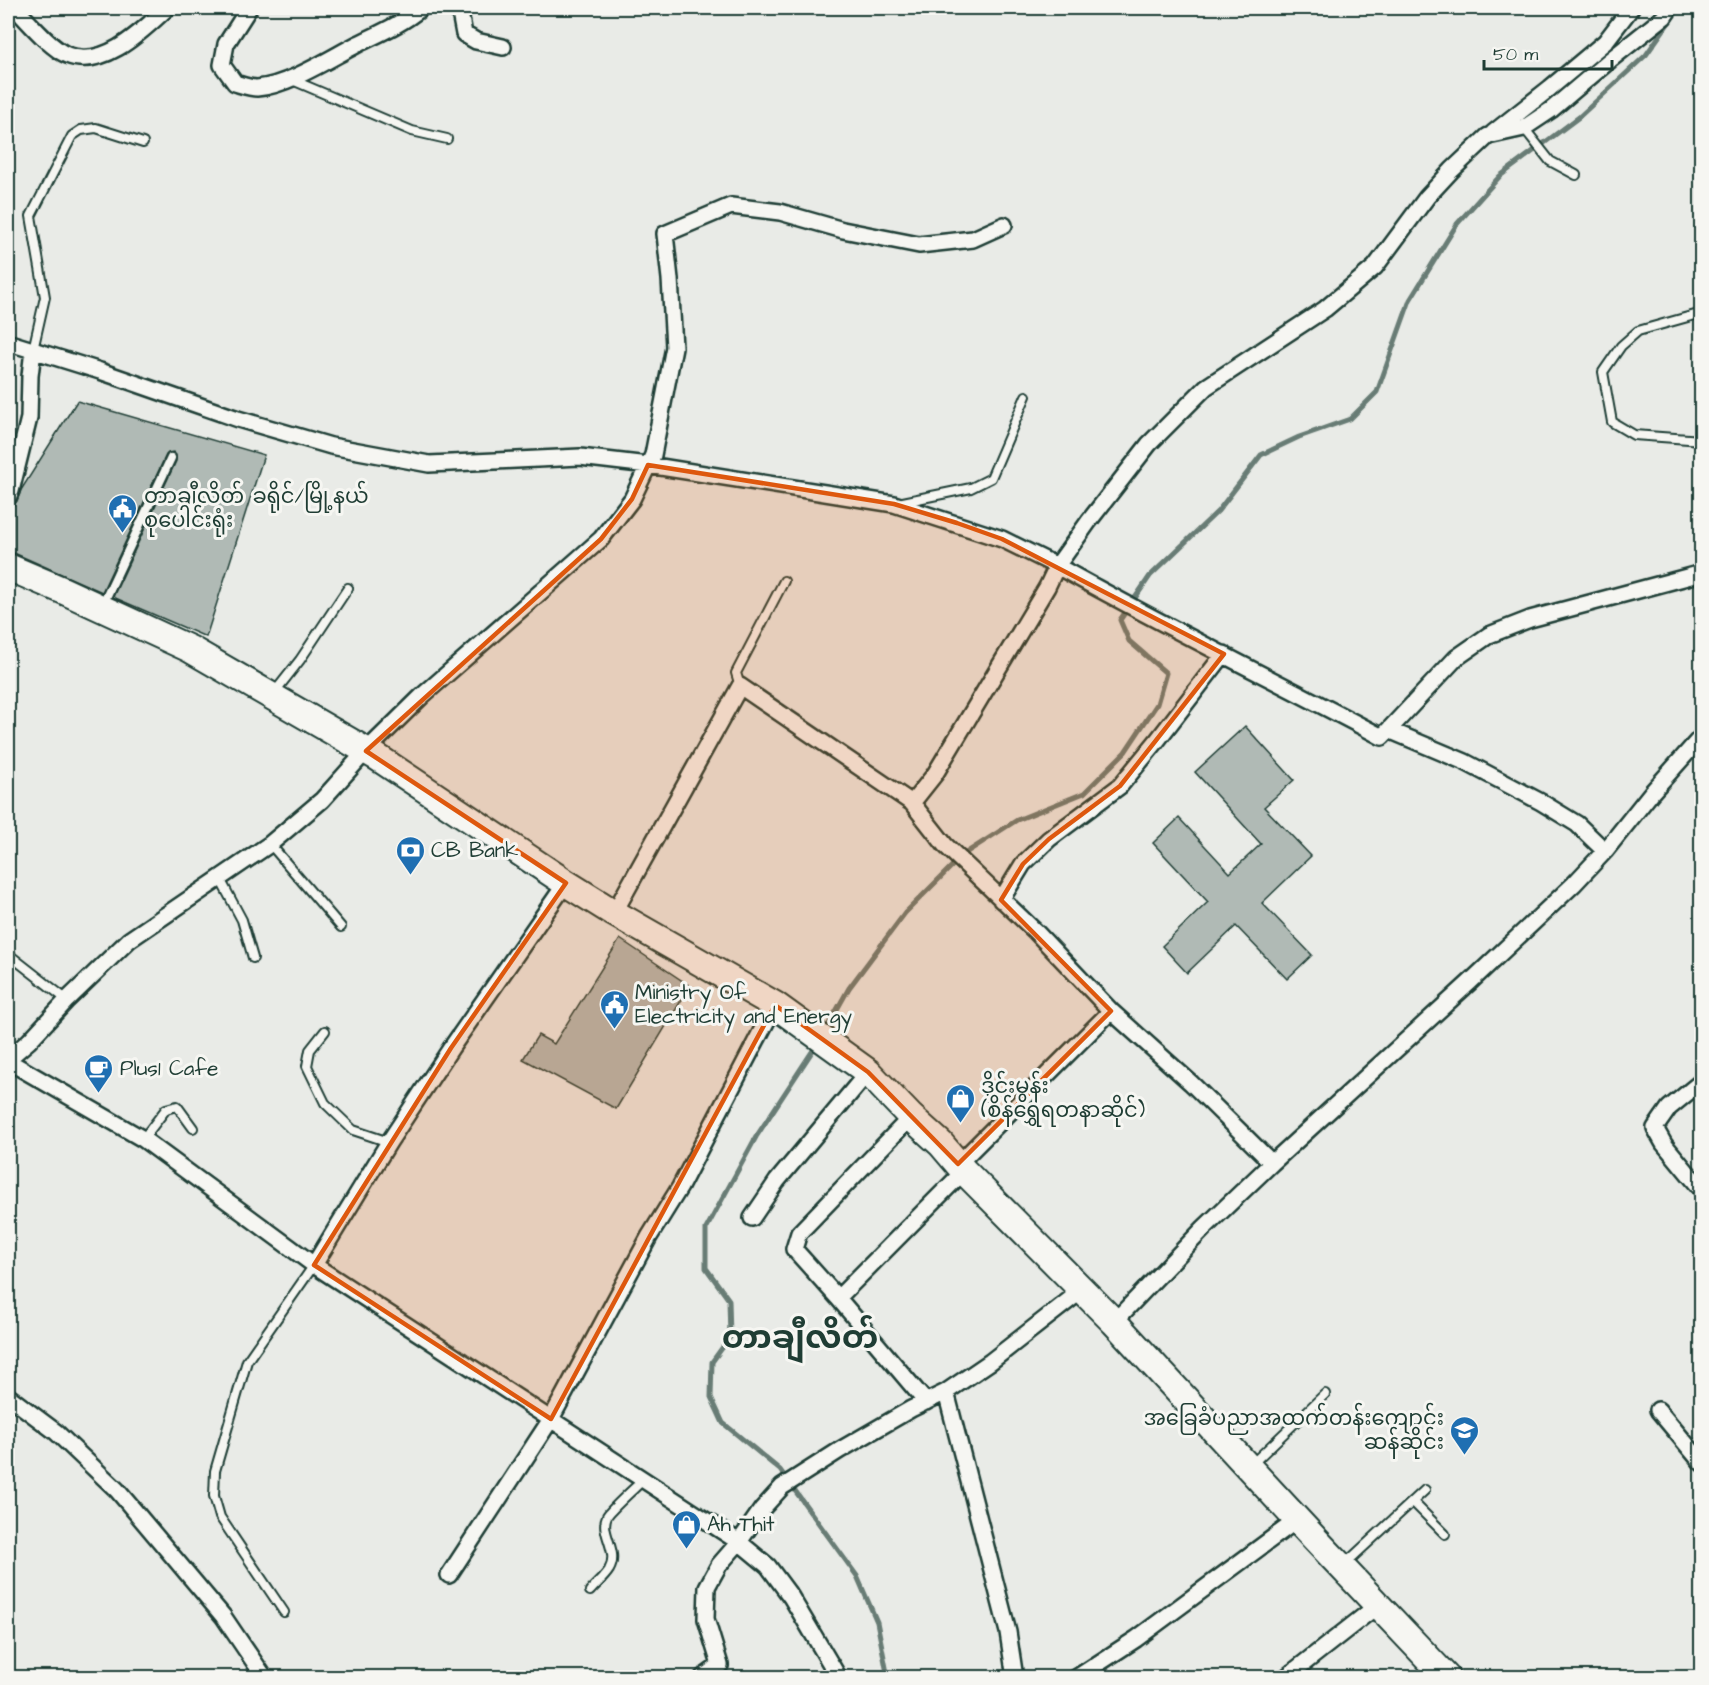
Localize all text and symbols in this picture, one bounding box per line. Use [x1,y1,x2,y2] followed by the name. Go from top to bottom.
[1484,33,1612,71] scale bar
[1493,42,1538,67] text: 50 m
[144,480,369,537] place label: တာချီလိတ် ခရိုင်/မြို့နယ် စုပေါင်းရုံး
[107,492,139,534] public building icon: တာချီလိတ် ခရိုင်/မြို့နယ် စုပေါင်းရုံး
[394,834,426,876] bank icon: CB Bank
[431,836,518,865] place label: CB Bank
[635,978,853,1033] place label: Ministry Of Electricity and Energy
[598,988,630,1030] public building icon: Ministry Of Electricity and Energy
[83,1052,115,1094] cafe icon: Plus1 Cafe
[120,1054,218,1083] place label: Plus1 Cafe
[981,1070,1145,1127] place label: ဒိုင်းမွန်း (စိန်ရွှေရတနာဆိုင်)
[944,1082,976,1124] shop icon: ဒိုင်းမွန်း (စိန်ရွှေရတနာဆိုင်)
[722,1314,878,1364] district label: တာချီလိတ်
[1143,1402,1444,1459] place label: အခြေခံပညာအထက်တန်းကျောင်း ဆန်ဆိုင်း
[1449,1414,1481,1456] school or university icon: အခြေခံပညာအထက်တန်းကျောင်း ဆန်ဆိုင်း
[670,1508,702,1550] shop icon: Ah Thit
[707,1510,775,1539] place label: Ah Thit

